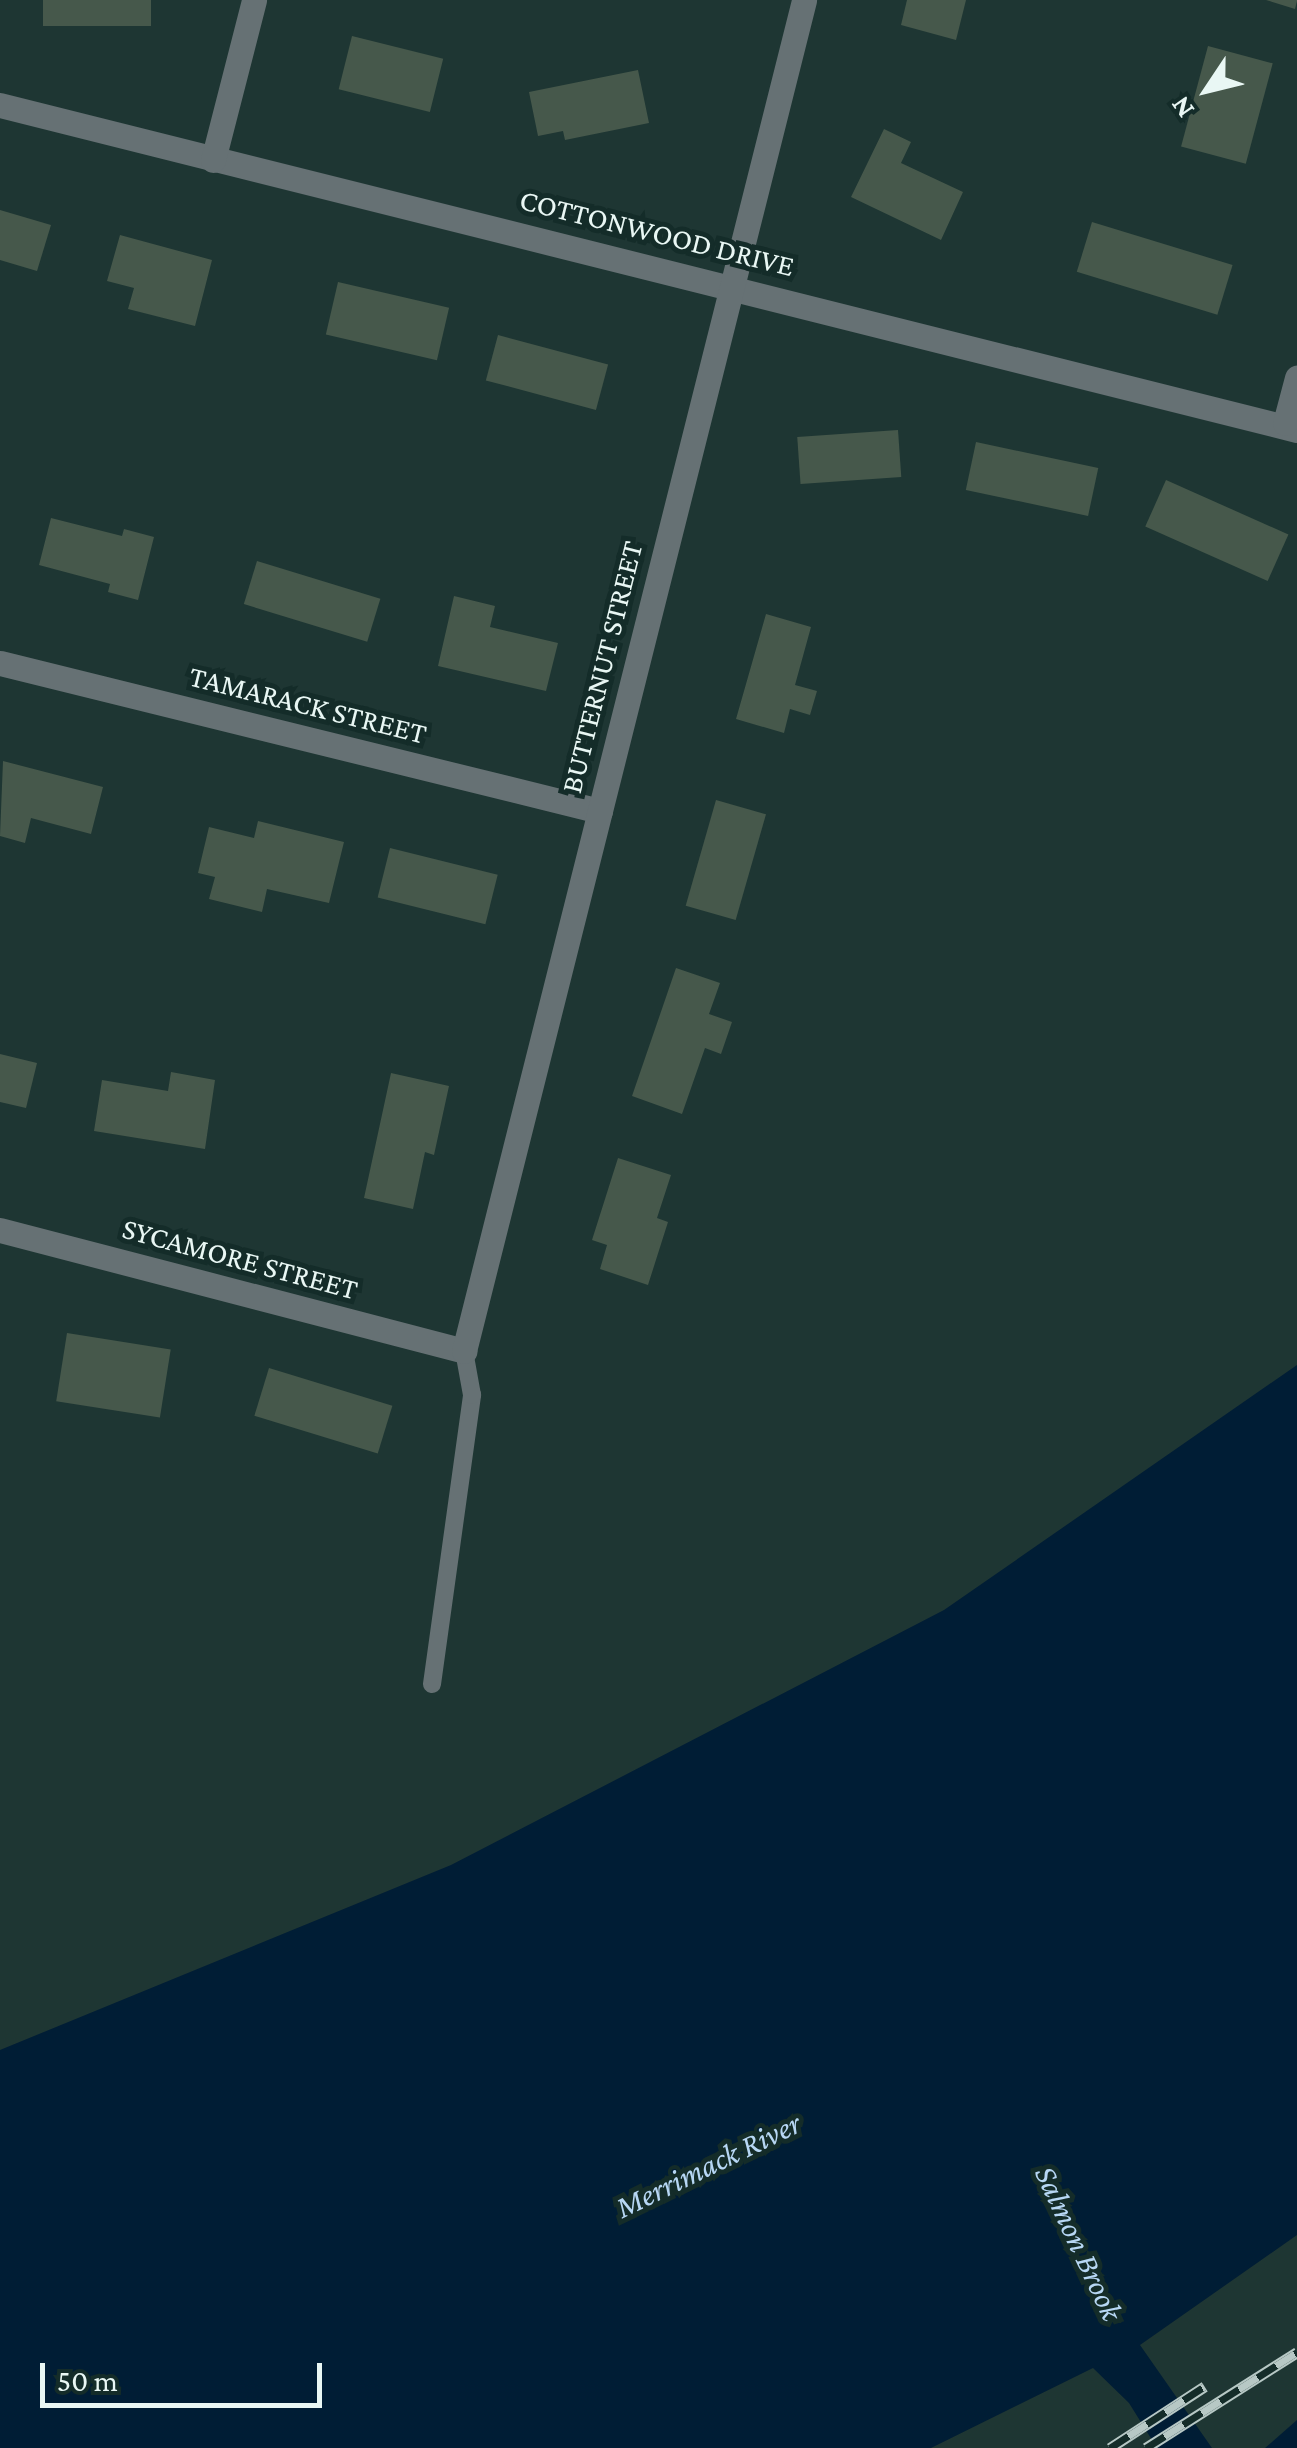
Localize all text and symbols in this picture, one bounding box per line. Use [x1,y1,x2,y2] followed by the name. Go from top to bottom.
[1157,40,1257,140] north arrow
[1164,91,1200,124] text: N
[516,181,798,285] street label: COTTONWOOD DRIVE
[553,537,651,797] street label: BUTTERNUT STREET
[186,658,430,752] street label: TAMARACK STREET
[118,1210,362,1308] street label: SYCAMORE STREET
[609,2103,807,2227] water label: Merrimack River
[1026,2159,1132,2327] water label: Salmon Brook
[45,2343,328,2405] scale bar
[57,2364,118,2397] text: 50 m

